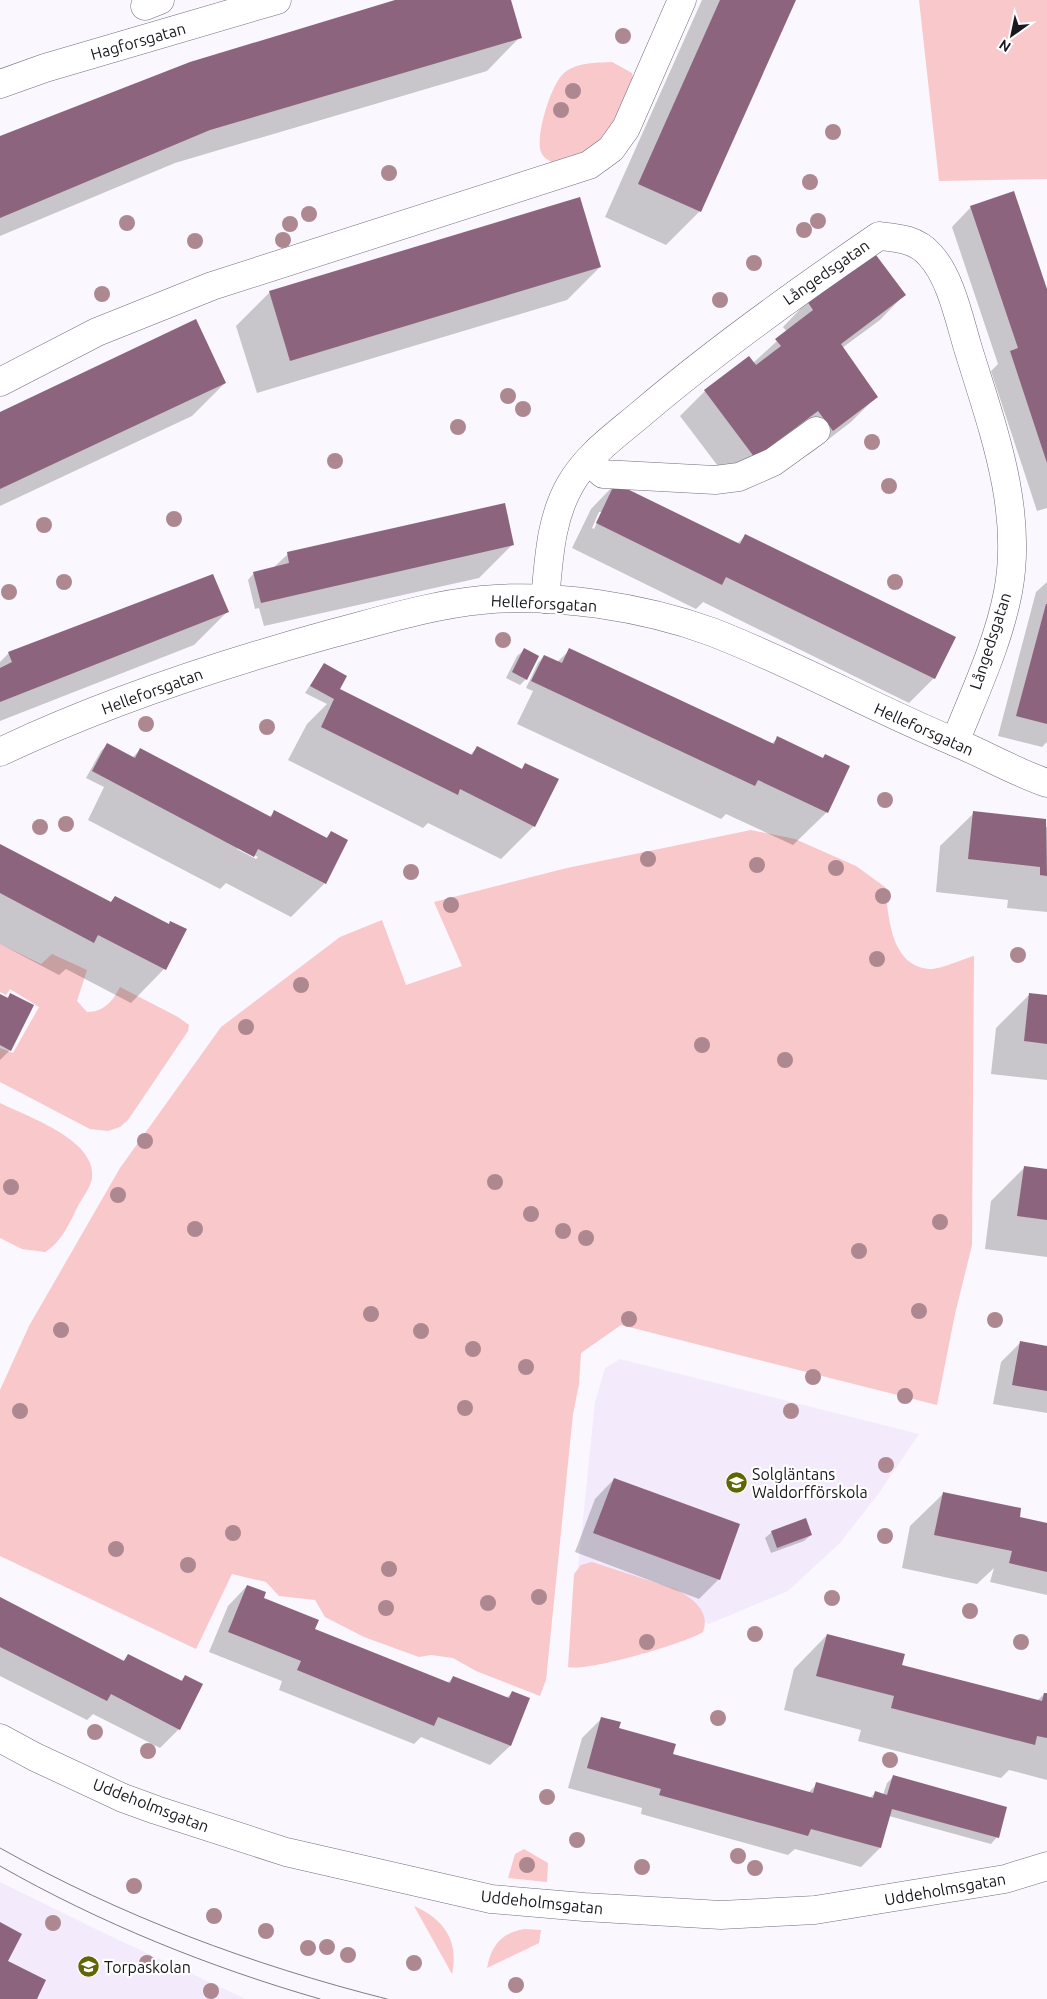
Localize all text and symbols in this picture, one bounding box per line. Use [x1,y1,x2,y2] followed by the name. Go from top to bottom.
[987,10,1037,60] north arrow
[88,19,188,63] street label: Hagforsgatan
[996,36,1014,55] text: N
[780,236,872,308] street label: Långedsgatan
[966,590,1014,692] street label: Långedsgatan
[490,591,598,615] street label: Helleforsgatan
[99,664,205,718] street label: Helleforsgatan
[872,699,976,759] street label: Helleforsgatan
[752,1465,868,1501] place label: Solgläntans Waldorfförskola
[724,1471,748,1495] school or university icon: Solgläntans Waldorfförskola
[90,1775,212,1835] street label: Uddeholmsgatan
[883,1869,1007,1909] street label: Uddeholmsgatan
[480,1887,604,1917] street label: Uddeholmsgatan
[76,1955,100,1979] school or university icon: Torpaskolan
[104,1958,191,1976] place label: Torpaskolan

